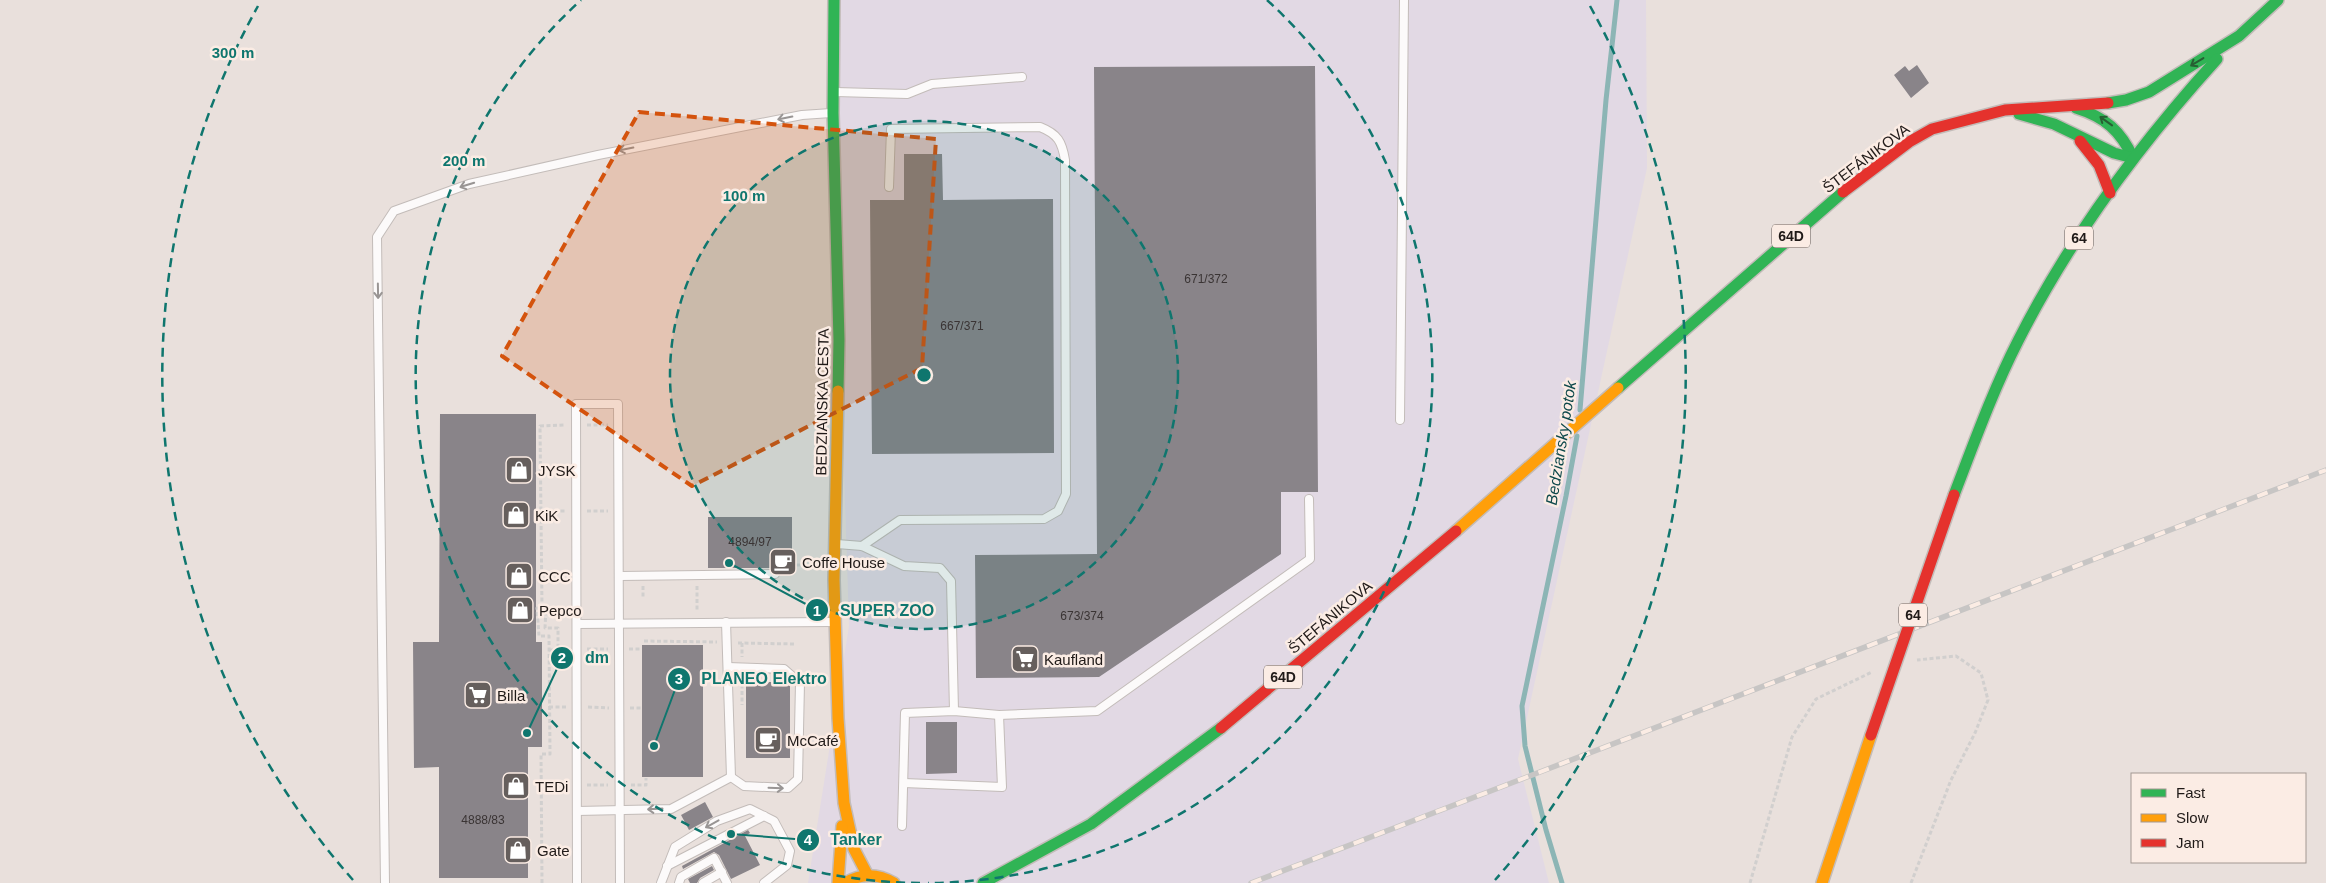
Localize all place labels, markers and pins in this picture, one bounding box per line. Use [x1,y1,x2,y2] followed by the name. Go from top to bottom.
[915,366,933,384] centre of rings
[504,455,534,485] shop icon: JYSK
[538,462,576,479] place label: JYSK
[501,500,531,530] shop icon: KiK
[535,507,558,524] place label: KiK
[768,547,798,577] cafe icon: Coffe House
[802,554,885,571] place label: Coffe House
[504,561,534,591] shop icon: CCC
[538,568,571,585] place label: CCC
[505,595,535,625] shop icon: Pepco
[805,595,944,626] callout: SUPER ZOO
[539,602,582,619] place label: Pepco
[550,642,619,673] callout: dm
[1010,644,1040,674] supermarket icon: Kaufland
[1044,651,1103,668] place label: Kaufland
[666,663,837,694] callout: PLANEO Elektro
[463,680,493,710] supermarket icon: Billa
[497,687,526,704] place label: Billa
[753,725,783,755] cafe icon: McCafé
[787,732,839,749] place label: McCafé
[501,771,531,801] shop icon: TEDi
[535,778,568,795] place label: TEDi
[795,824,891,855] callout: Tanker
[503,835,533,865] shop icon: Gate
[537,842,570,859] place label: Gate

